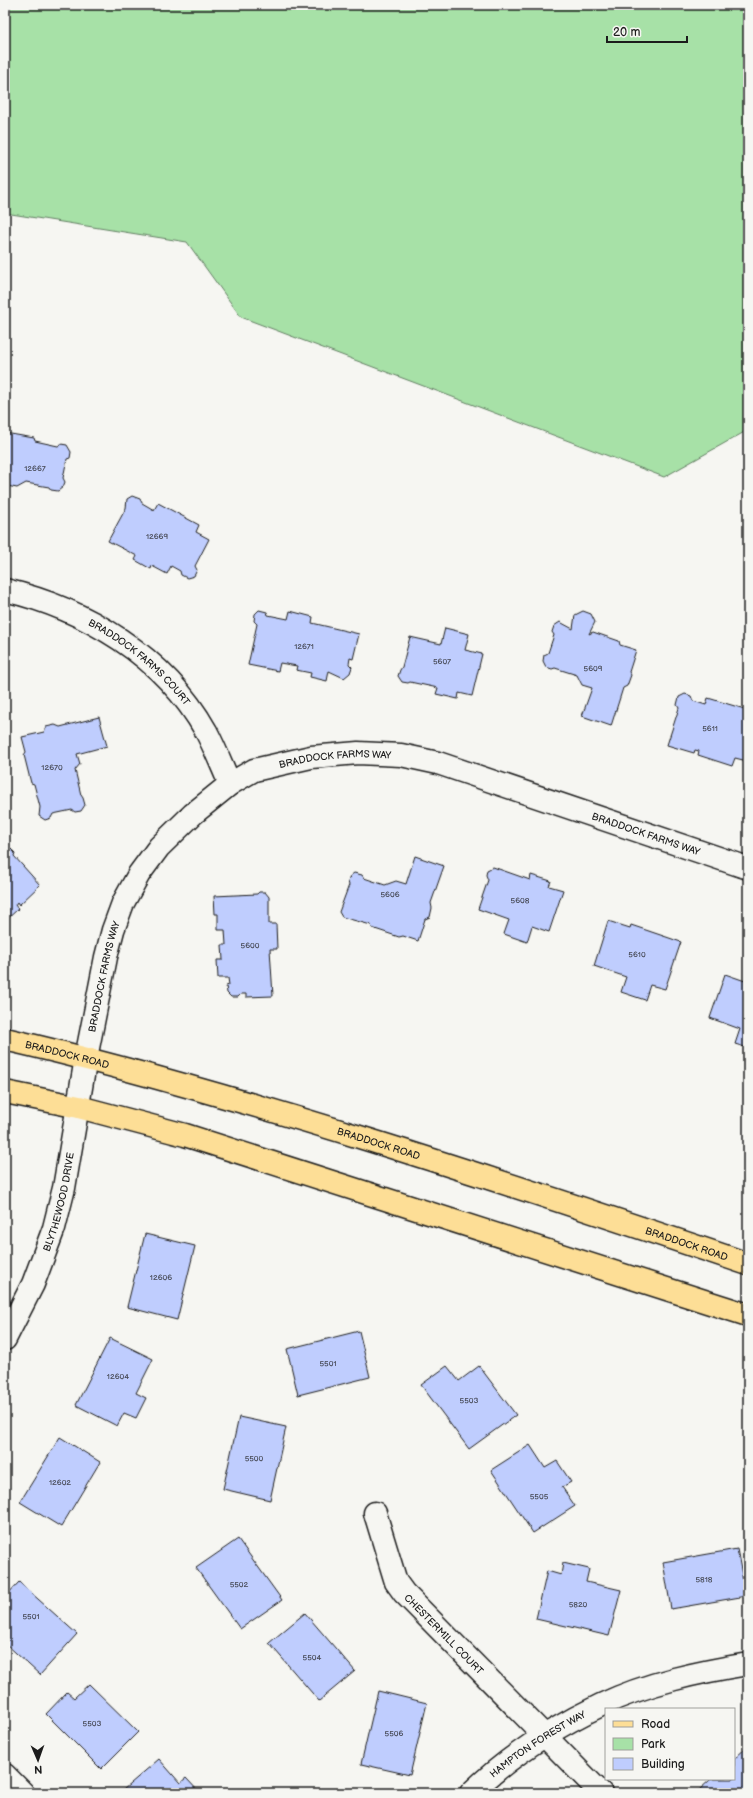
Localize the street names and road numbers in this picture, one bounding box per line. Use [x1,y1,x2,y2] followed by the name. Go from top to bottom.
[86,617,192,708] street label: BRADDOCK FARMS COURT
[278,748,392,771] street label: BRADDOCK FARMS WAY
[590,811,702,858] street label: BRADDOCK FARMS WAY
[86,919,123,1033] street label: BRADDOCK FARMS WAY
[24,1039,110,1071] street label: BRADDOCK ROAD
[335,1125,421,1163] street label: BRADDOCK ROAD
[41,1151,77,1253] street label: BLYTHEWOOD DRIVE
[644,1225,729,1264] street label: BRADDOCK ROAD
[401,1592,486,1677] street label: CHESTERMILL COURT
[488,1709,588,1780] street label: HAMPTON FOREST WAY

